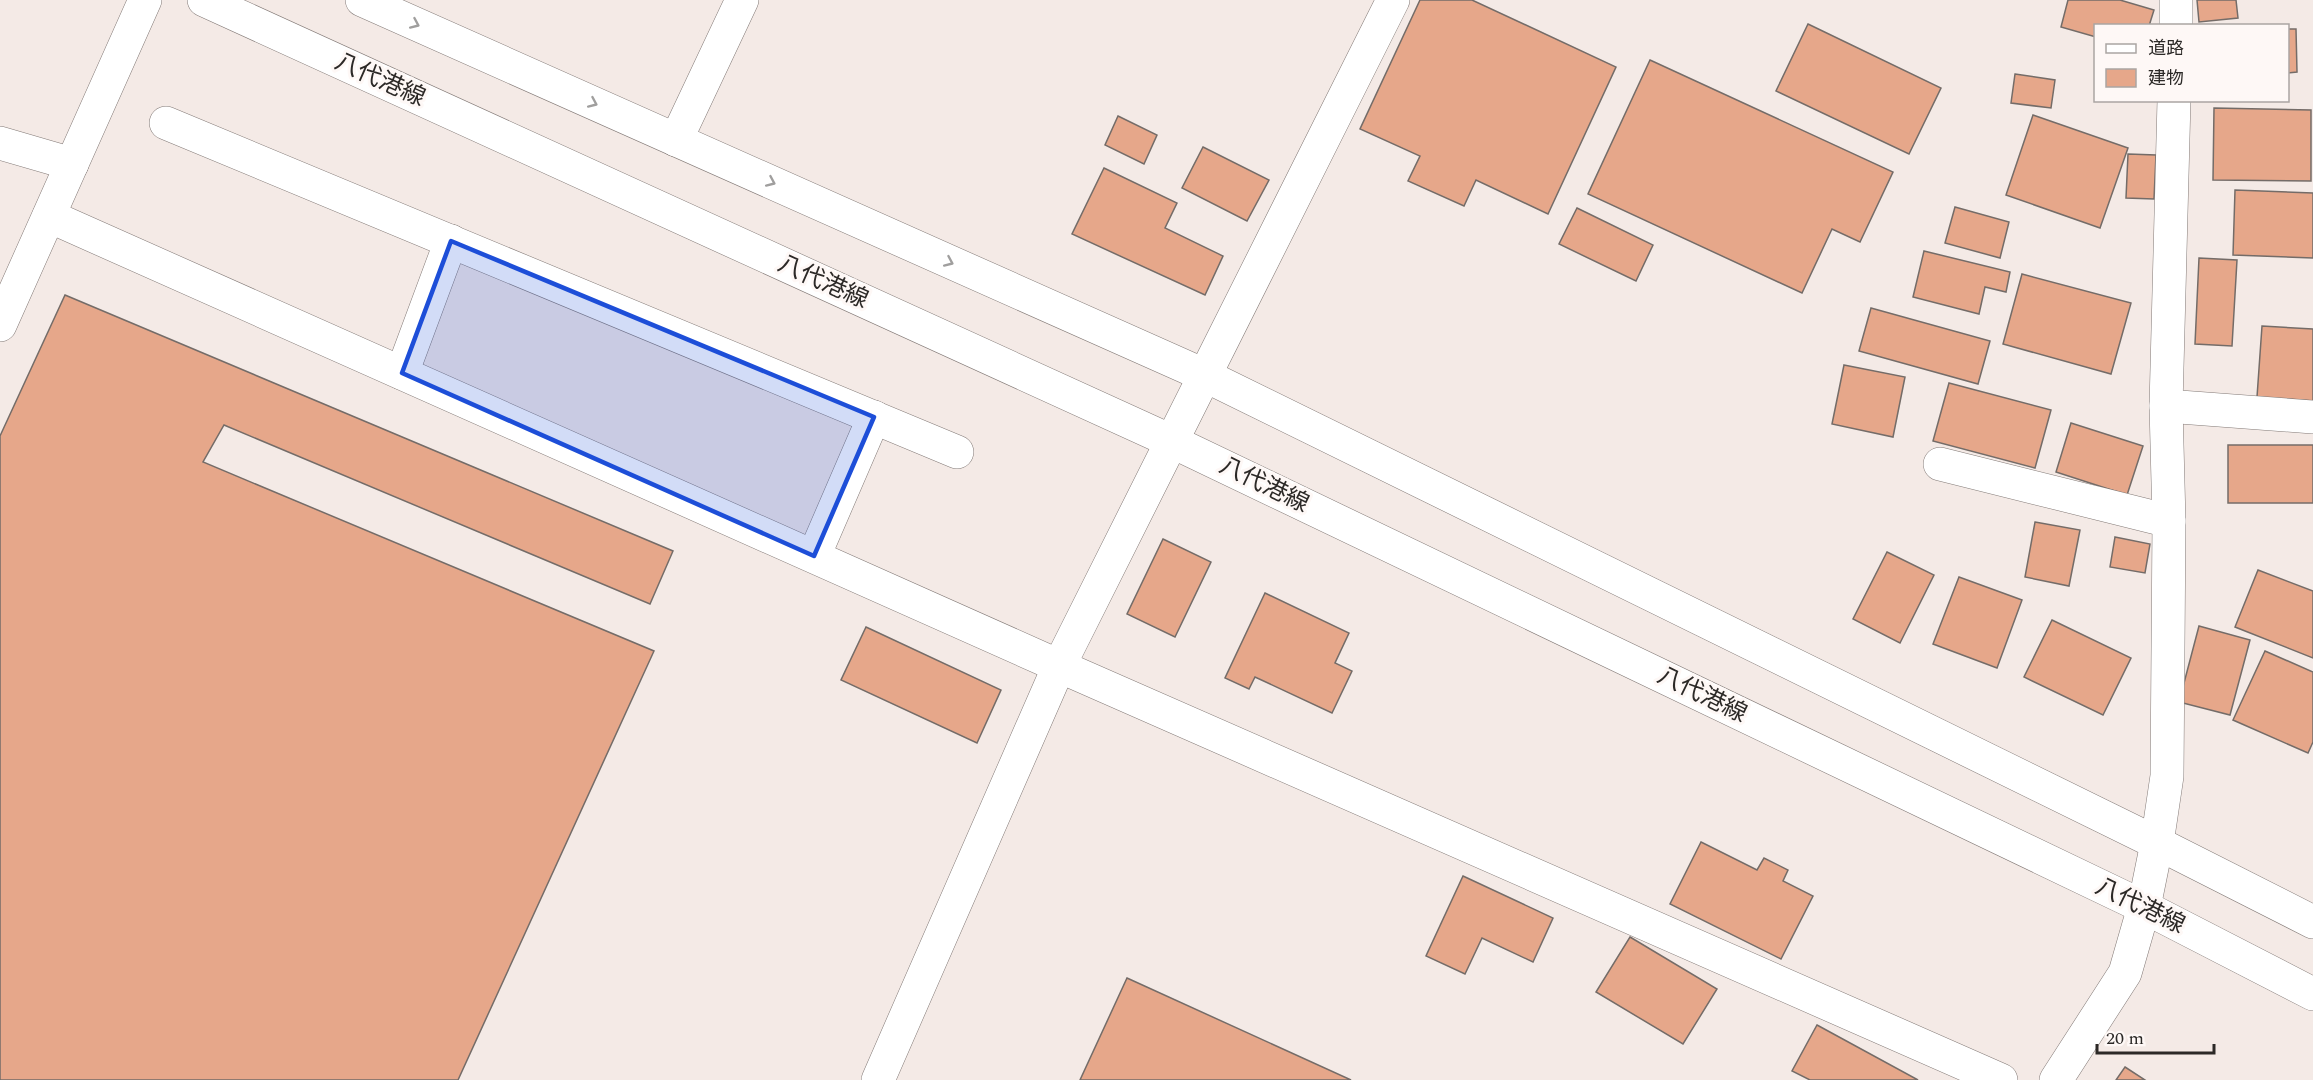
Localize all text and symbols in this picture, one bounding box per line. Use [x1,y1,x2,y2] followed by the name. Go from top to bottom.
[409,17,420,29] one-way arrow
[2094,24,2289,102] legend
[2148,35,2184,62] text: 道路
[329,44,431,116] street label: 八代港線
[2148,65,2184,92] text: 建物
[587,96,598,108] one-way arrow
[765,175,776,187] one-way arrow
[772,246,874,318] street label: 八代港線
[943,255,954,267] one-way arrow
[1213,448,1315,522] street label: 八代港線
[1651,658,1753,732] street label: 八代港線
[2089,869,2191,943] street label: 八代港線
[2097,1017,2214,1055] scale bar
[2106,1025,2144,1052] text: 20 m

